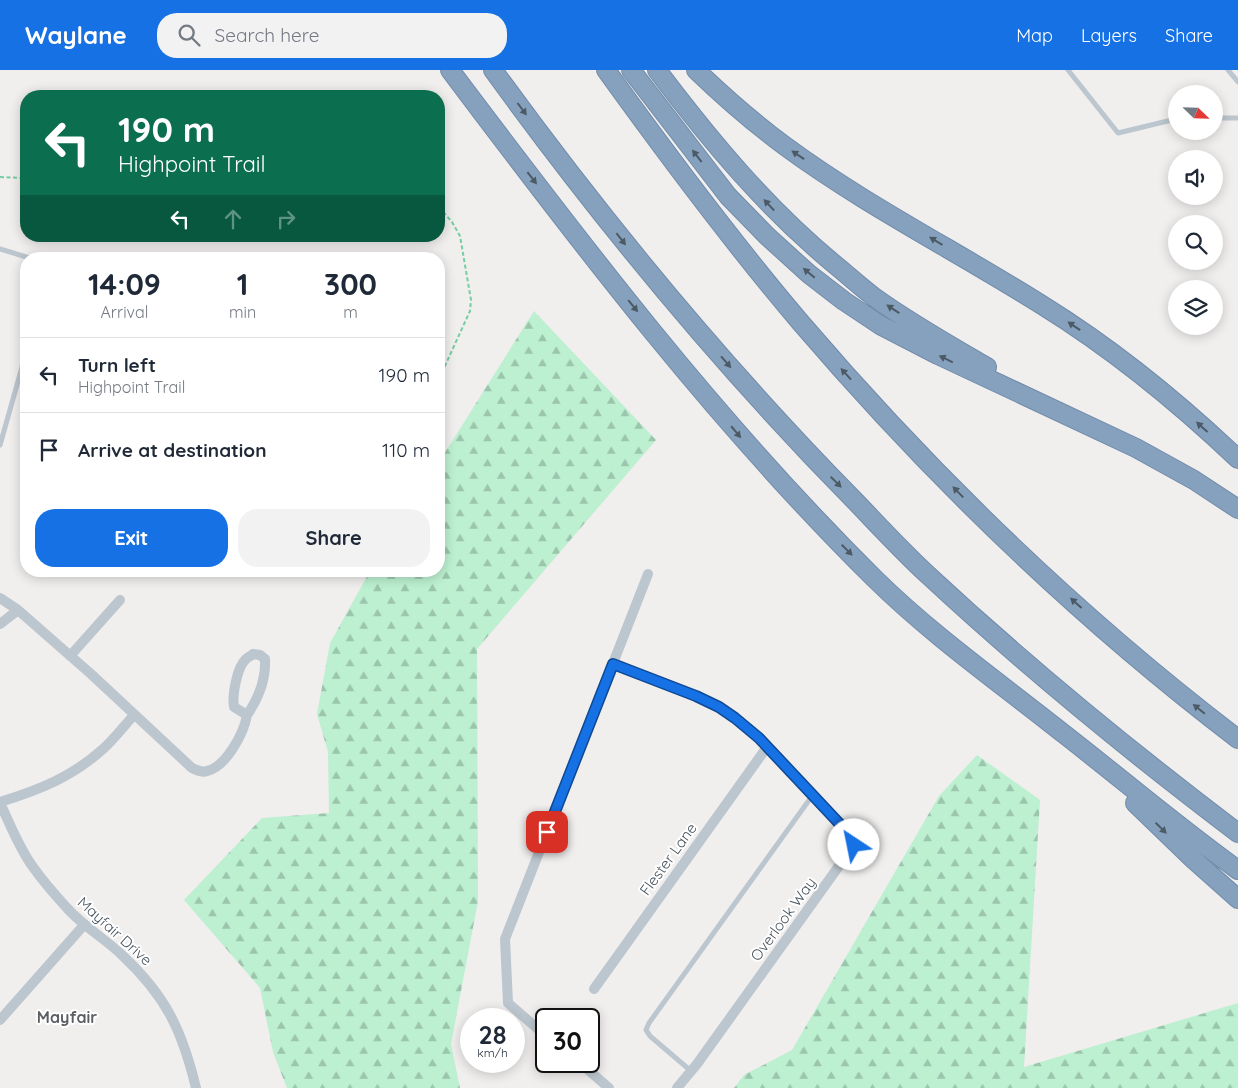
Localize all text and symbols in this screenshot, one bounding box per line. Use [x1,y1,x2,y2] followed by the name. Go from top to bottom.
[157,13,507,58] search box
[25,20,127,50] text: Waylane
[175,21,203,49] icon: search
[215,23,319,47] text: Search here
[1016,24,1053,47] text: Map
[1081,24,1137,47] text: Layers
[1165,24,1213,47] text: Share
[1168,85,1222,140] north arrow
[1168,85,1223,335] map controls
[517,102,527,116] one-way arrow
[118,107,215,151] text: 190 m
[35,110,100,175] icon: left
[118,150,266,178] text: Highpoint Trail
[691,150,702,163] one-way arrow
[792,150,805,160] one-way arrow
[1168,150,1223,205] button: sound
[527,171,538,184] one-way arrow
[763,199,775,211] one-way arrow
[166,205,194,233] icon: left
[219,205,247,233] icon: ahead
[272,205,300,233] icon: right
[1168,215,1223,270] button: search
[615,232,626,245] one-way arrow
[929,237,942,246] one-way arrow
[88,265,161,303] text: 14:09
[237,265,248,303] text: 1
[324,265,377,303] text: 300
[803,267,815,279] one-way arrow
[1168,280,1223,335] button: layers
[627,299,638,312] one-way arrow
[100,302,148,322] text: Arrival
[229,302,256,322] text: min
[343,302,358,322] text: m
[886,304,900,314] one-way arrow
[1068,322,1081,331] one-way arrow
[78,353,156,377] text: Turn left
[939,355,953,363] one-way arrow
[720,356,731,369] one-way arrow
[35,361,63,389] icon: left
[379,363,430,387] text: 190 m
[840,368,852,380] one-way arrow
[78,377,185,397] text: Highpoint Trail
[1196,421,1208,433] one-way arrow
[731,425,742,438] one-way arrow
[35,436,63,464] icon: arrive
[78,438,267,462] text: Arrive at destination
[382,438,430,462] text: 110 m
[830,476,842,488] one-way arrow
[952,486,964,498] one-way arrow
[35,509,228,567] button: Exit
[238,509,430,567] button: Share
[841,544,853,556] one-way arrow
[1069,598,1082,609] one-way arrow
[1193,703,1206,714] one-way arrow
[526,811,568,853] pin
[533,818,561,846] icon: arrive
[827,818,879,870] position arrow
[635,819,701,899] street label: Flester Lane
[1155,822,1167,834] one-way arrow
[746,873,820,965] street label: Overlook Way
[74,893,156,969] street label: Mayfair Drive
[37,1007,97,1027] district label: Mayfair
[535,1008,600,1073] speed limit sign: 30
[479,1019,506,1050] text: 28
[477,1045,508,1060] text: km/h

